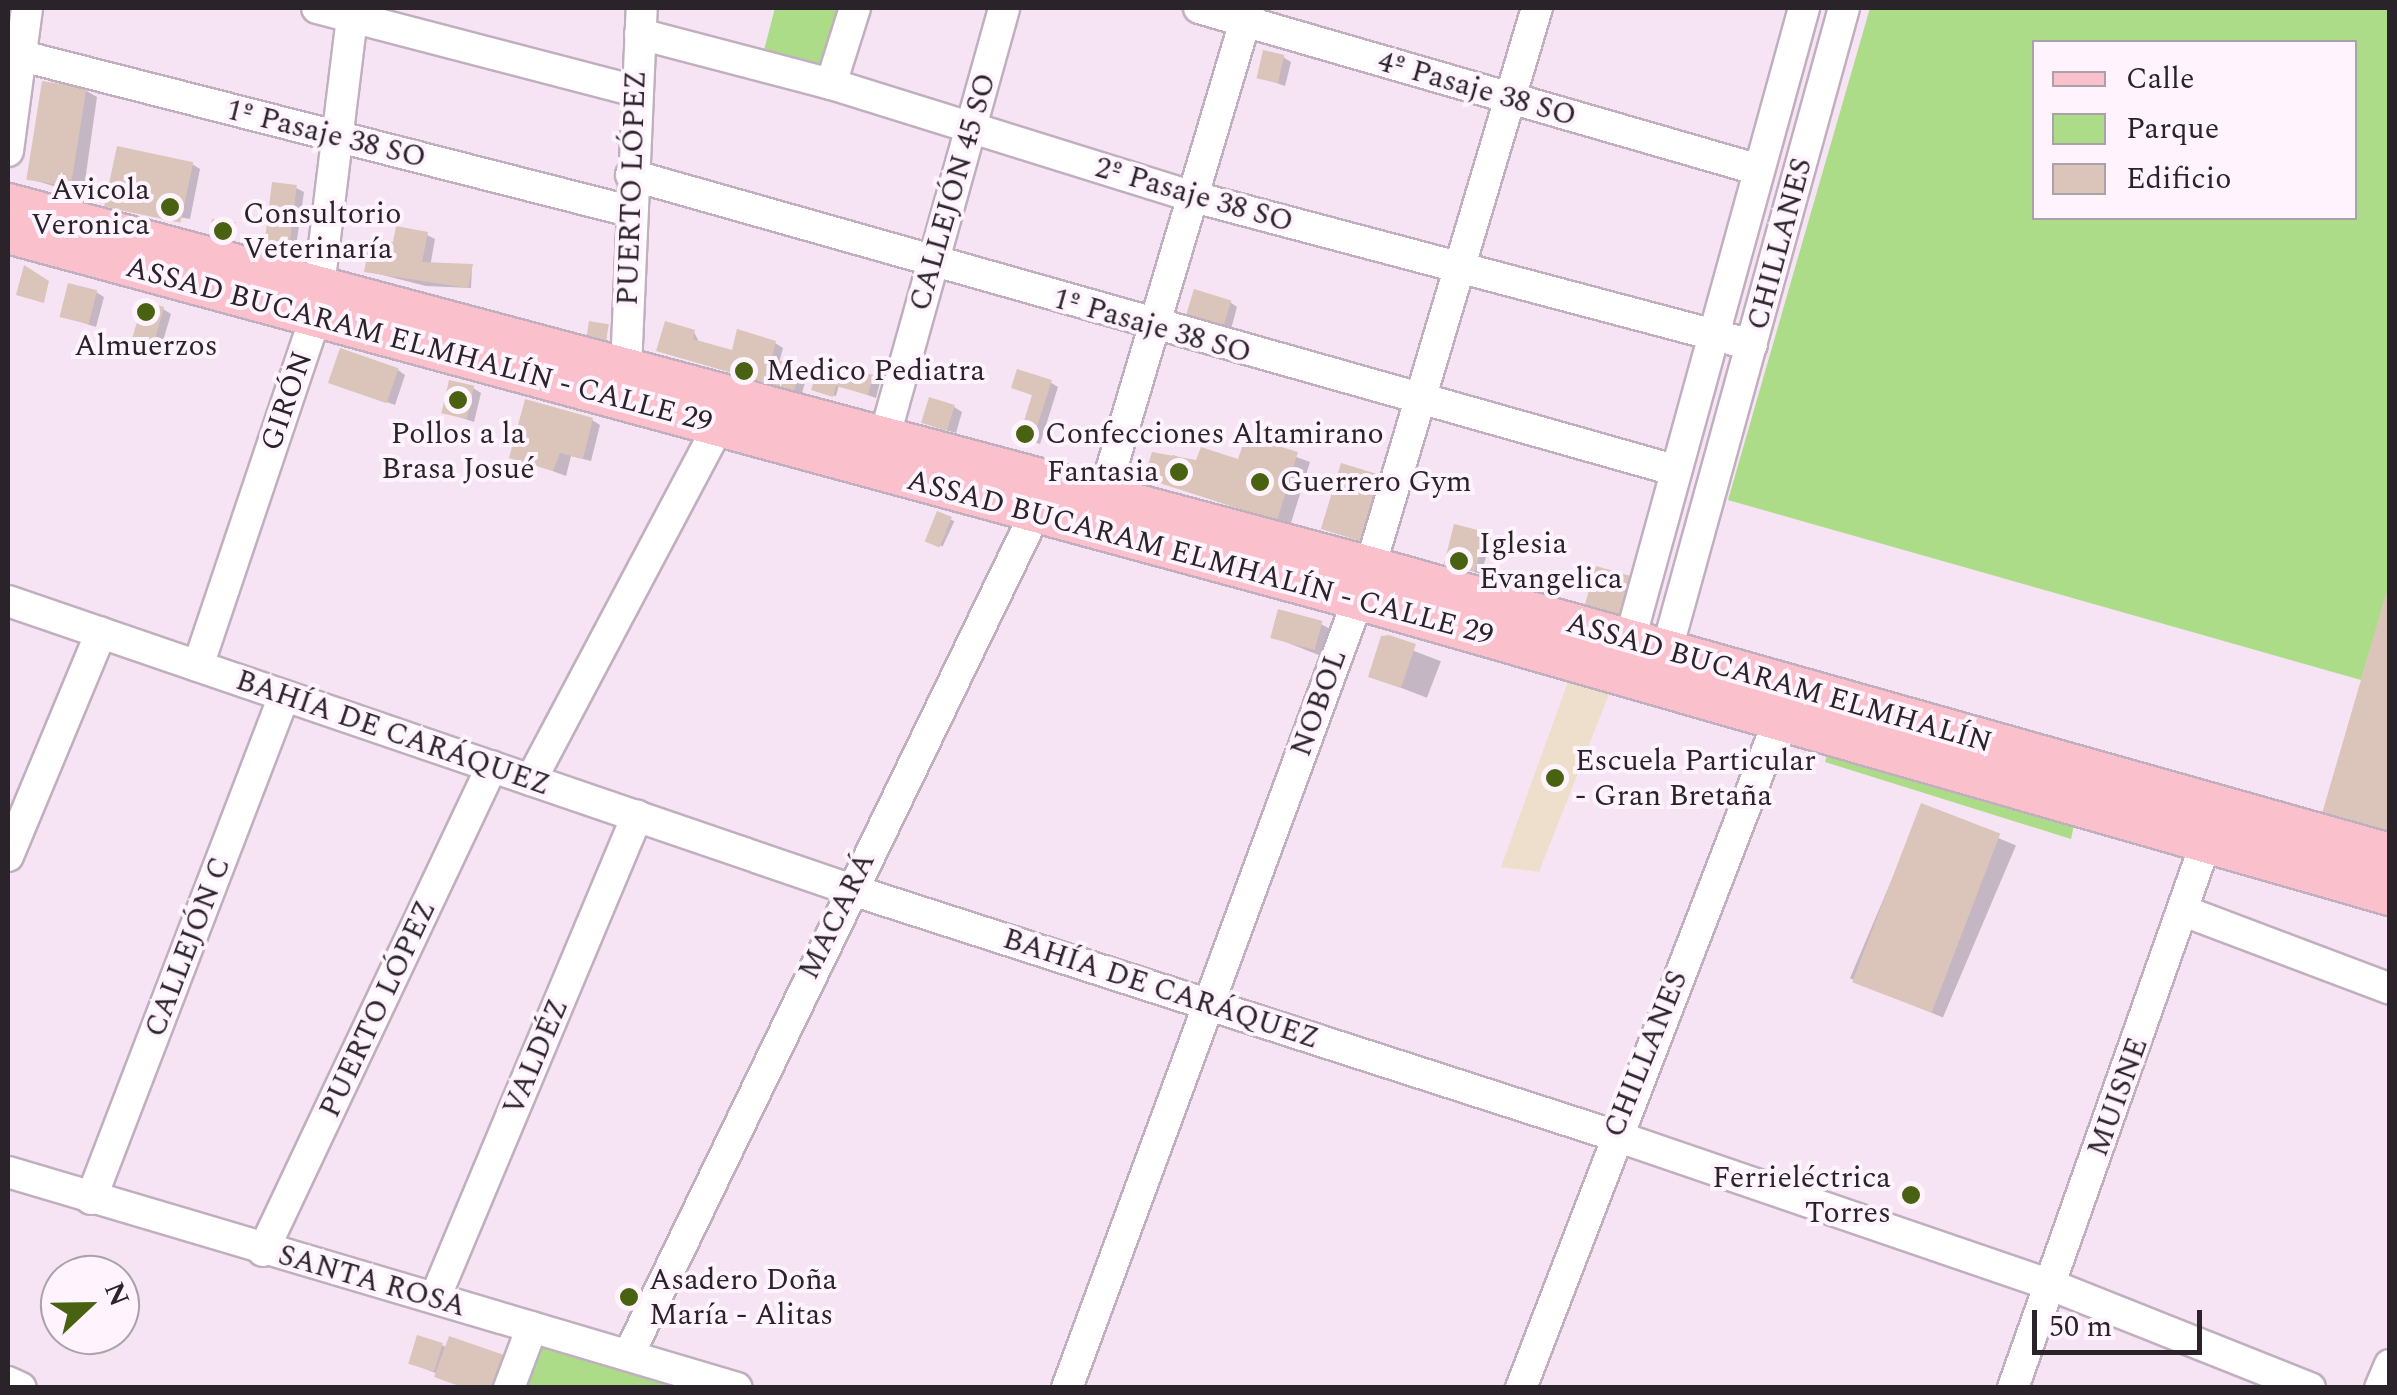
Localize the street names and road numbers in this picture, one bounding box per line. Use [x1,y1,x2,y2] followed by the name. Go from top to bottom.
[1374,44,1580,134] street label: 4º Pasaje 38 SO
[902,69,1004,315] street label: CALLEJÓN 45 SO
[610,70,654,306] street label: PUERTO LÓPEZ
[222,92,430,176] street label: 1º Pasaje 38 SO
[1091,150,1297,240] street label: 2º Pasaje 38 SO
[1740,154,1820,334] street label: CHILLANES
[122,249,716,441] street label: ASSAD BUCARAM ELMHALÍN - CALLE 29
[1049,281,1255,371] street label: 1º Pasaje 38 SO
[253,347,321,455] street label: GIRÓN
[903,462,1497,654] street label: ASSAD BUCARAM ELMHALÍN - CALLE 29
[1562,605,1996,761] street label: ASSAD BUCARAM ELMHALÍN
[1283,645,1355,761] street label: NOBOL
[231,662,555,804] street label: BAHÍA DE CARÁQUEZ
[791,847,883,985] street label: MACARÁ
[137,852,239,1042] street label: CALLEJÓN C
[312,895,444,1123] street label: PUERTO LÓPEZ
[998,921,1324,1057] street label: BAHÍA DE CARÁQUEZ
[1596,965,1696,1143] street label: CHILLANES
[495,993,577,1121] street label: VALDÉZ
[2080,1033,2156,1161] street label: MUISNE
[274,1237,470,1325] street label: SANTA ROSA

